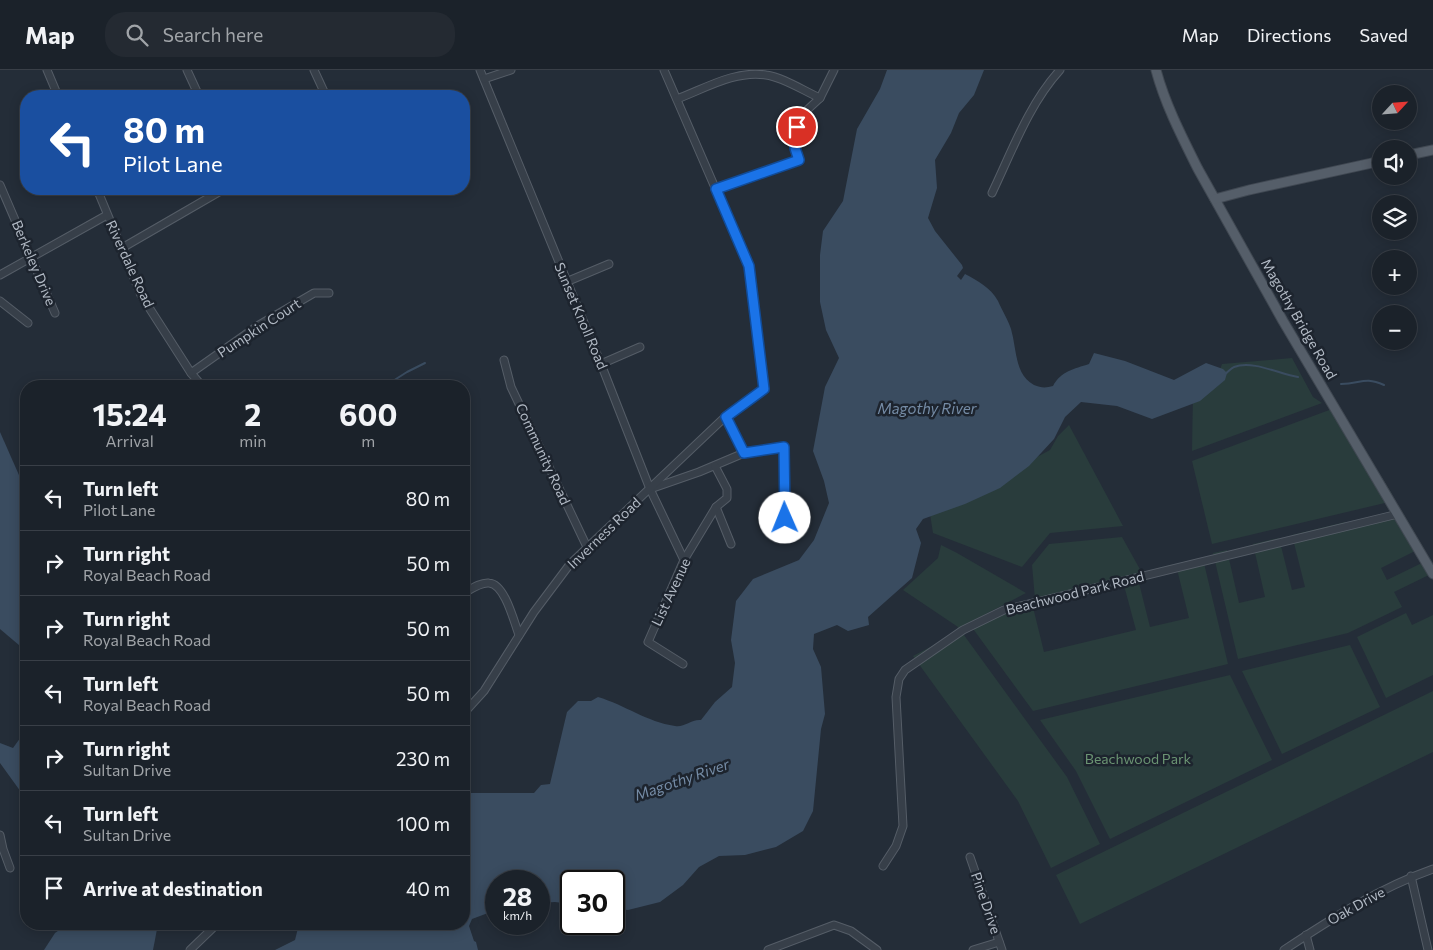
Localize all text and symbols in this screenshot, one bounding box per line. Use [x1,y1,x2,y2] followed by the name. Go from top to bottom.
[105,12,455,57] search box
[25,20,75,49] text: Map
[123,21,151,49] icon: search
[163,23,263,46] text: Search here
[1182,24,1219,46] text: Map
[1247,24,1331,46] text: Directions
[1359,24,1408,46] text: Saved
[1372,85,1418,130] north arrow
[1372,85,1417,350] map controls
[776,106,818,148] pin
[123,107,205,150] text: 80 m
[40,110,105,175] icon: left
[783,113,811,141] icon: arrive
[1372,140,1417,185] button: sound
[123,150,223,177] text: Pilot Lane
[1372,195,1417,240] button: layers
[103,217,158,310] street label: Riverdale Road
[9,218,60,308] street label: Berkeley Drive
[1372,250,1417,295] button: +
[1258,255,1341,382] street label: Magothy Bridge Road
[551,260,612,372] street label: Sunset Knoll Road
[214,294,304,361] street label: Pumpkin Court
[1372,305,1417,350] button: −
[93,395,167,432] text: 15:24
[244,395,261,432] text: 2
[339,395,397,432] text: 600
[877,399,978,417] water label: Magothy River
[512,400,574,507] street label: Community Road
[105,431,154,450] text: Arrival
[239,431,266,450] text: min
[361,431,375,450] text: m
[83,477,158,500] text: Turn left
[40,484,68,512] icon: left
[406,487,450,510] text: 80 m
[758,491,810,543] position arrow
[564,493,644,572] street label: Inverness Road
[83,500,155,519] text: Pilot Lane
[83,542,170,565] text: Turn right
[40,549,68,577] icon: right
[406,552,450,575] text: 50 m
[647,555,694,628] street label: List Avenue
[83,565,211,584] text: Royal Beach Road
[1004,567,1146,618] street label: Beachwood Park Road
[83,607,170,630] text: Turn right
[40,614,68,642] icon: right
[406,617,450,640] text: 50 m
[83,630,211,649] text: Royal Beach Road
[83,672,158,695] text: Turn left
[40,679,68,707] icon: left
[406,682,450,705] text: 50 m
[83,695,211,714] text: Royal Beach Road
[83,737,170,760] text: Turn right
[40,744,68,772] icon: right
[396,747,450,770] text: 230 m
[1085,750,1192,767] park label: Beachwood Park
[632,754,732,804] water label: Magothy River
[83,760,171,779] text: Sultan Drive
[83,802,158,825] text: Turn left
[40,809,68,837] icon: left
[397,812,450,835] text: 100 m
[83,825,171,844] text: Sultan Drive
[560,870,625,935] speed limit sign: 30
[968,870,1005,936] street label: Pine Drive
[40,874,68,902] icon: arrive
[83,877,263,900] text: Arrive at destination
[406,877,450,900] text: 40 m
[503,881,532,911] text: 28
[1324,883,1387,928] street label: Oak Drive
[503,908,532,922] text: km/h

